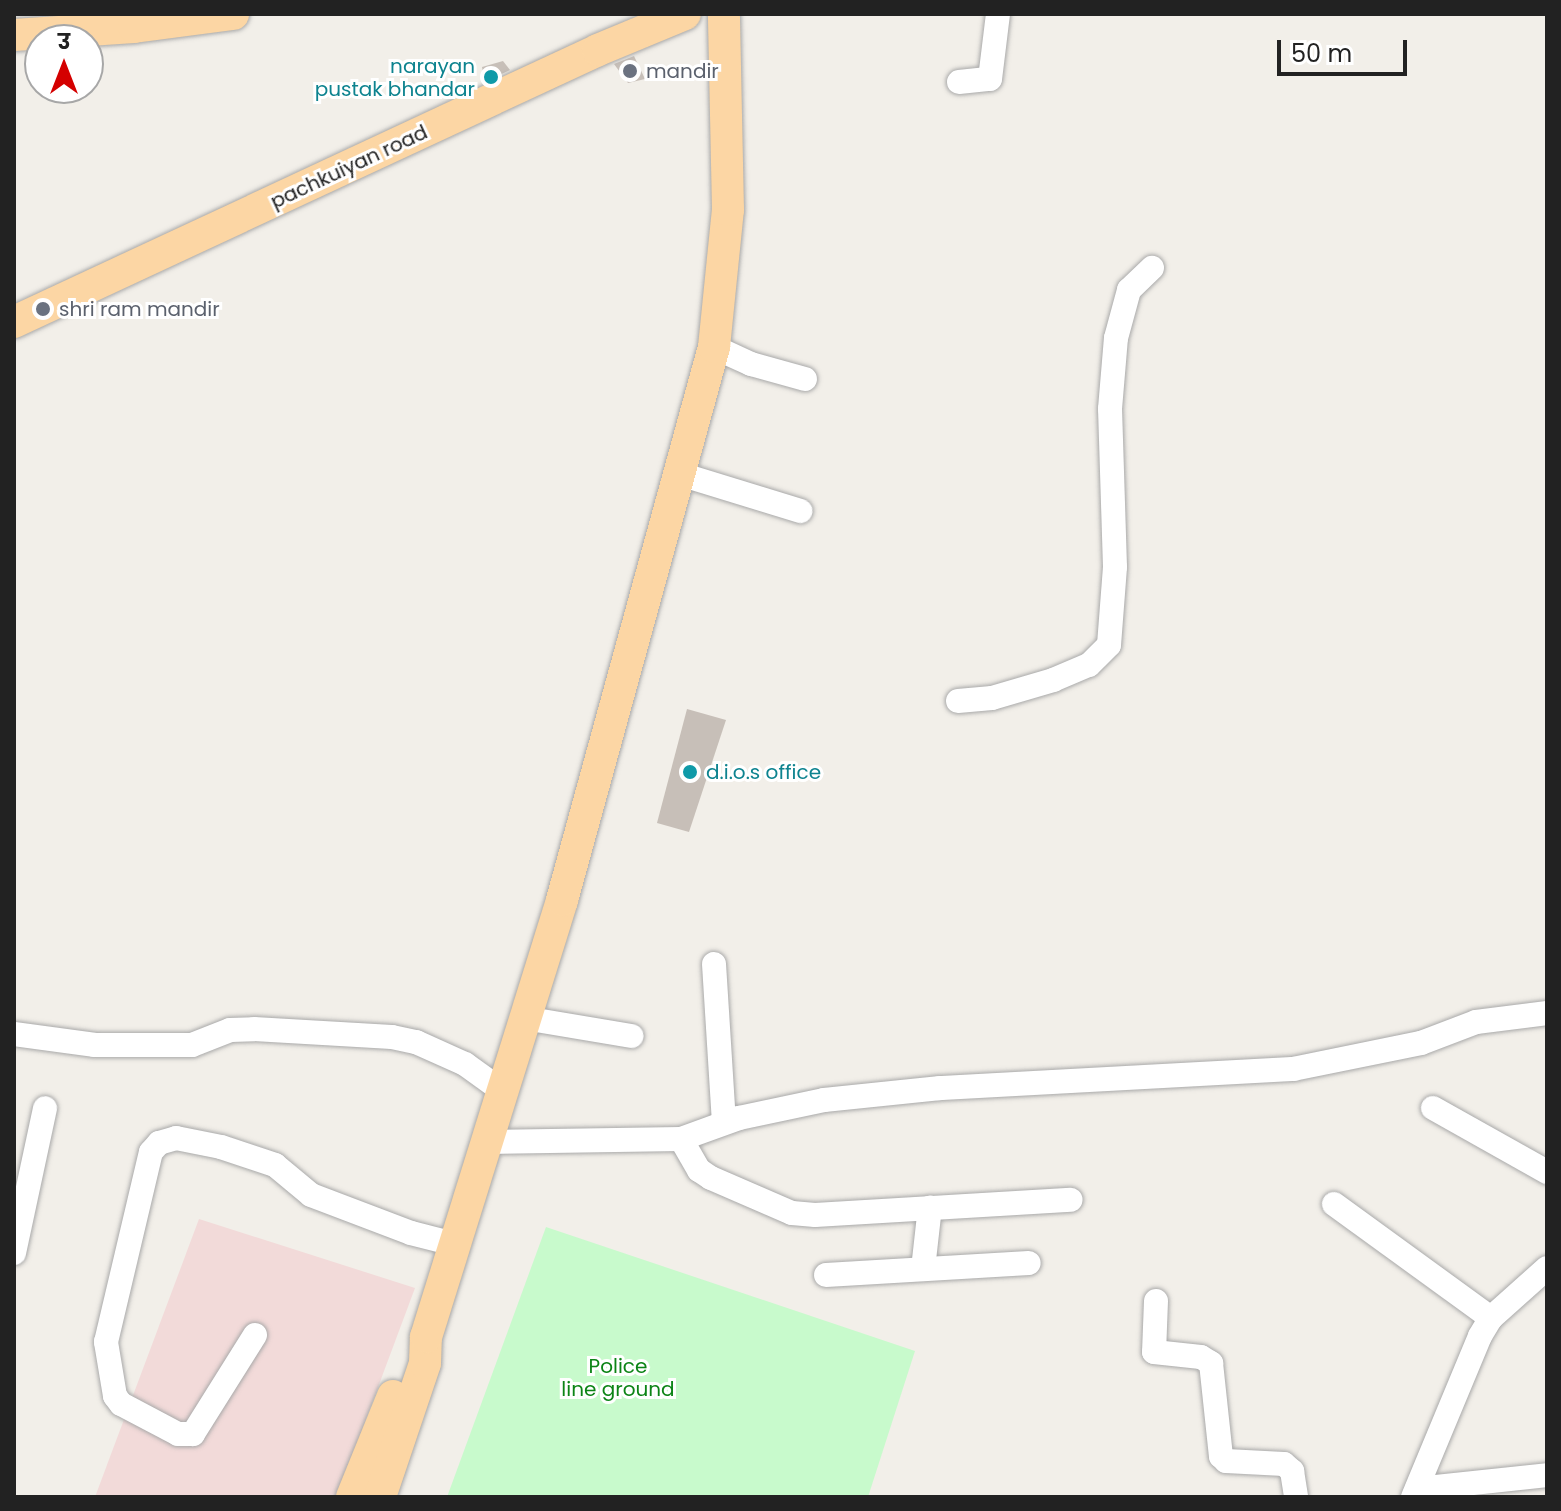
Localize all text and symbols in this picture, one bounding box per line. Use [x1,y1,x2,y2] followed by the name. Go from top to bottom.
[24,24,104,104] north arrow
[1281,24,1411,74] scale bar
[58,26,70,57] text: उ
[1291,37,1352,70] text: 50 m
[315,54,475,101] place label: narayan pustak bhandar
[646,59,719,83] place label: mandir
[621,62,639,80] marker: mandir
[482,68,500,86] marker: narayan pustak bhandar
[267,120,431,214] street label: pachkuiyan road
[59,297,220,321] place label: shri ram mandir
[34,300,52,318] marker: shri ram mandir
[706,760,821,784] place label: d.i.o.s office
[681,763,699,781] marker: d.i.o.s office
[561,1354,675,1401] park label: Police line ground

